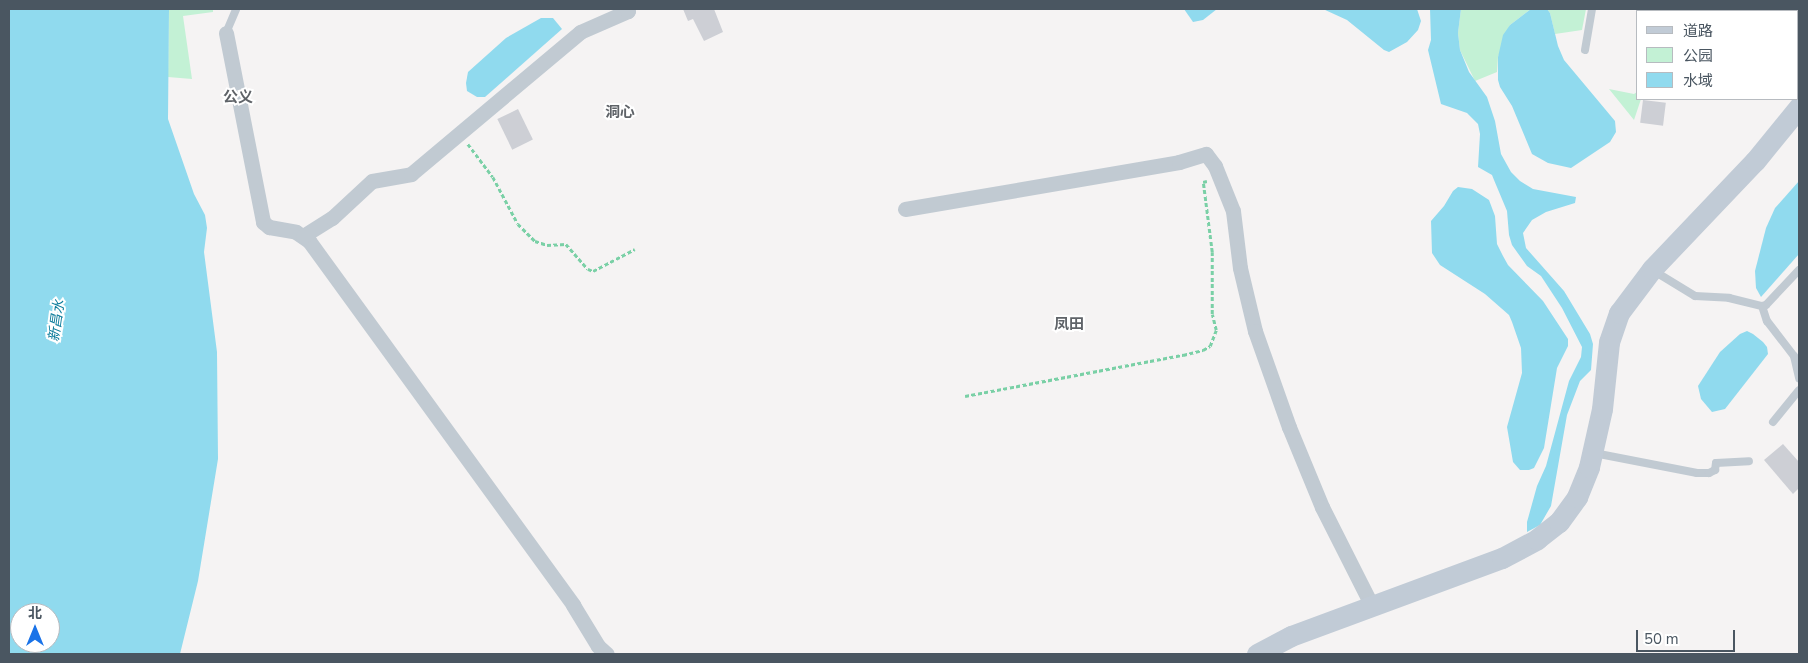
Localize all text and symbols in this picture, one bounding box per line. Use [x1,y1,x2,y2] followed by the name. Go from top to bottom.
[1636,10,1798,100] legend
[1683,21,1713,41] text: 道路
[1683,46,1713,66] text: 公园
[1683,71,1713,91] text: 水域
[223,89,253,107] district label: 公义
[605,104,635,122] district label: 洞心
[46,299,68,343] water label: 新昌水
[1054,316,1084,334] district label: 凤田
[10,603,60,653] north arrow
[28,604,42,623] text: 北
[1638,620,1737,652] scale bar
[1644,629,1679,649] text: 50 m

